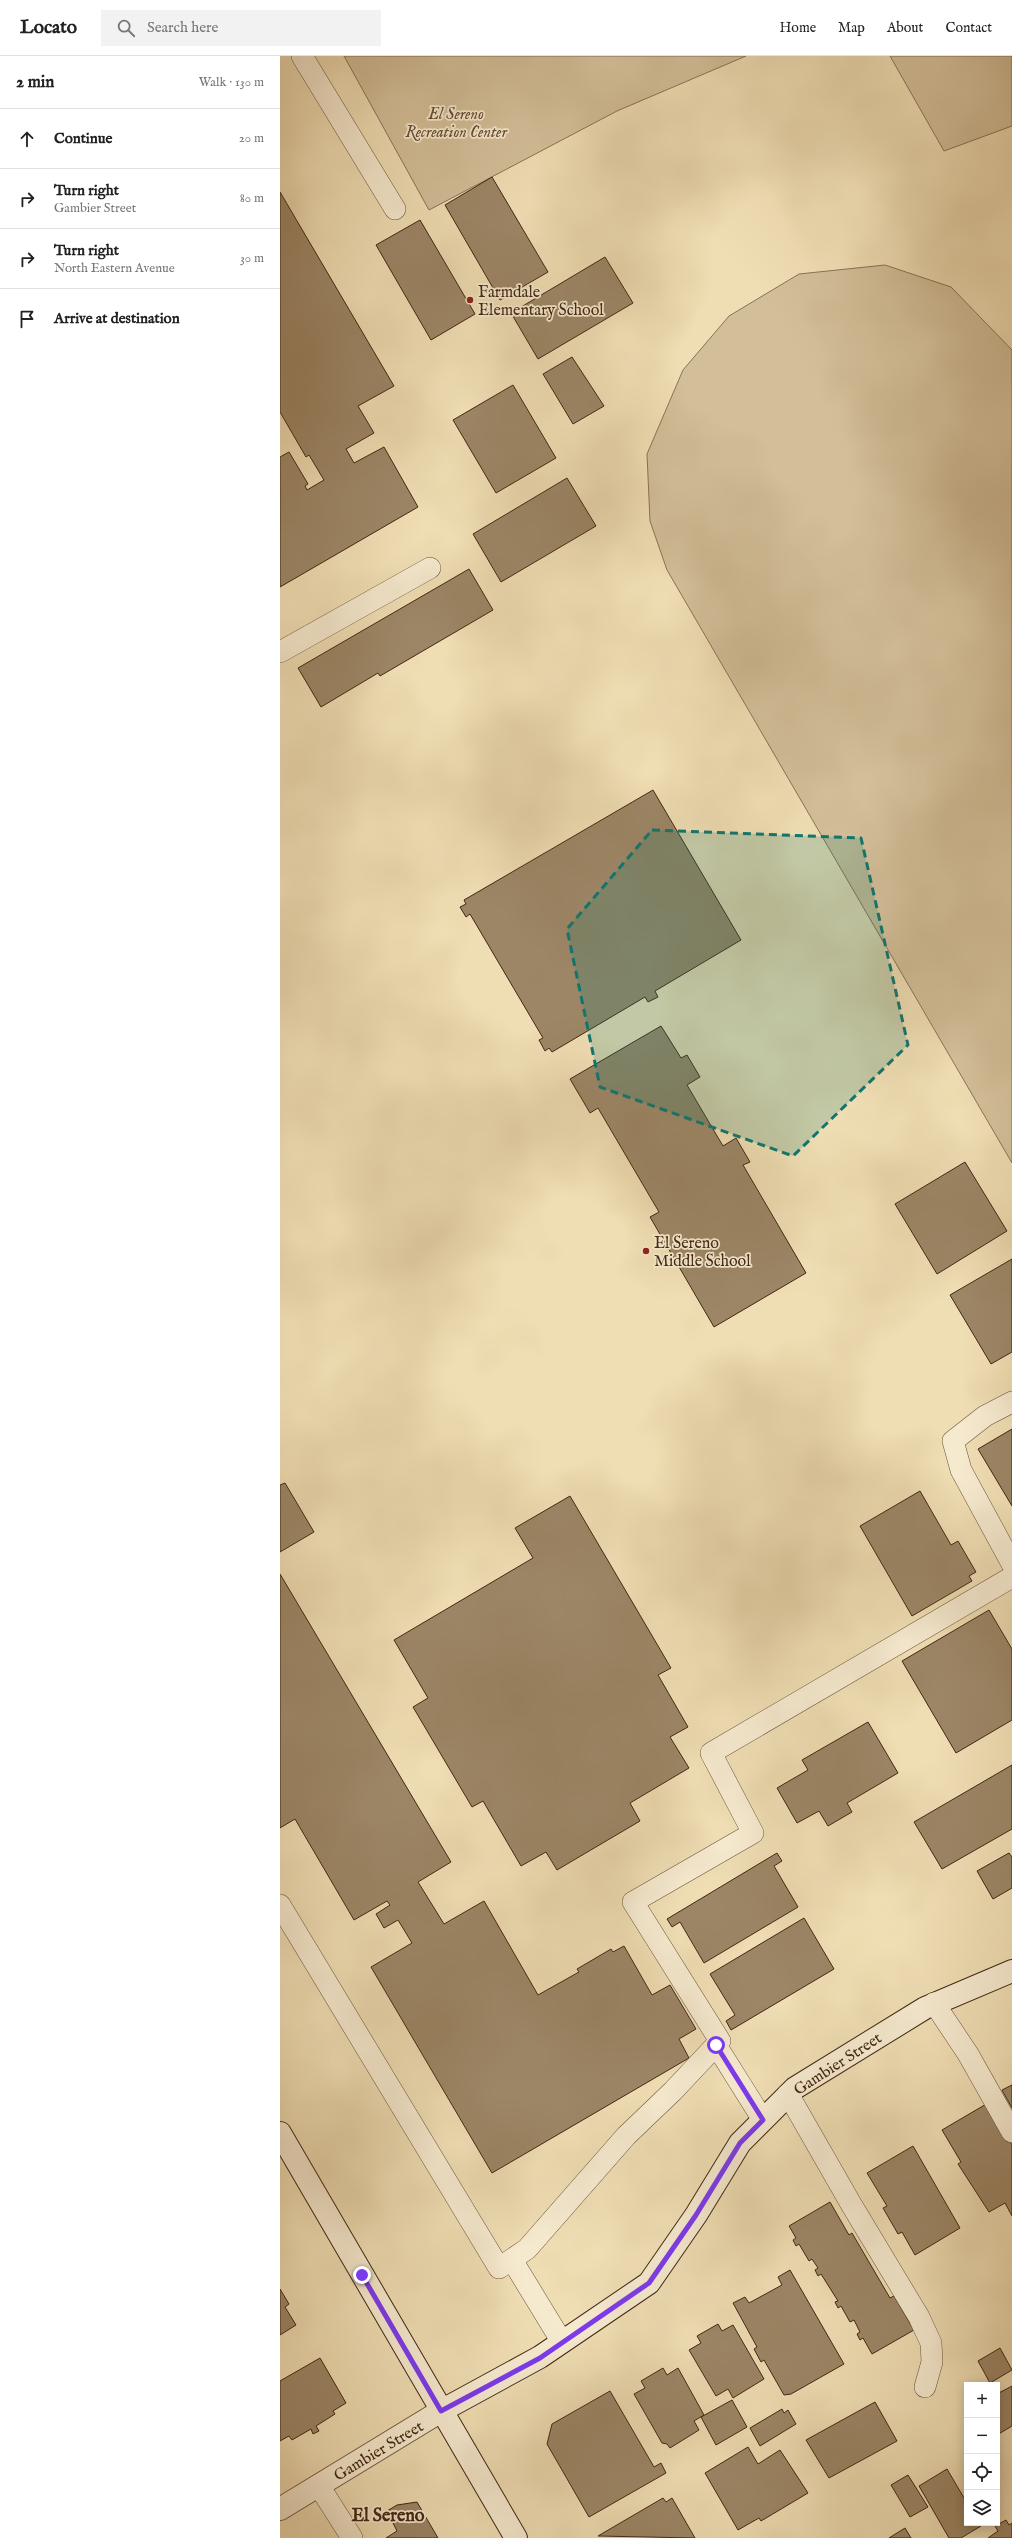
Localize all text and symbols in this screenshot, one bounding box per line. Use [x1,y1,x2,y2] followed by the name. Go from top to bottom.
[101,10,381,46] search box
[20,16,77,40] text: Locato
[115,17,137,39] icon: search
[147,18,219,37] text: Search here
[780,19,816,37] text: Home
[838,19,865,37] text: Map
[887,19,923,37] text: About
[945,19,992,37] text: Contact
[16,72,54,93] text: 2 min
[199,74,264,91] text: Walk · 130 m
[405,105,508,143] park label: El Sereno Recreation Center
[16,128,38,150] icon: ahead
[54,129,112,148] text: Continue
[239,130,264,147] text: 20 m
[54,181,119,200] text: Turn right
[16,188,38,210] icon: right
[240,190,264,207] text: 80 m
[54,200,136,217] text: Gambier Street
[54,241,119,260] text: Turn right
[16,248,38,270] icon: right
[240,250,264,267] text: 30 m
[54,260,175,277] text: North Eastern Avenue
[478,283,604,321] place label: Farmdale Elementary School
[465,295,475,305] marker: Farmdale Elementary School
[16,308,38,330] icon: arrive
[54,309,180,328] text: Arrive at destination
[654,1234,751,1272] place label: El Sereno Middle School
[641,1246,651,1256] marker: El Sereno Middle School
[790,2028,886,2101] street label: Gambier Street
[707,2036,725,2054] route start
[353,2266,371,2284] route end
[964,2382,1000,2526] map controls
[964,2382,1000,2418] button: +
[331,2417,428,2486] street label: Gambier Street
[964,2418,1000,2454] button: −
[964,2454,1000,2490] button: locate
[964,2490,1000,2526] button: layers
[352,2505,425,2528] district label: El Sereno

